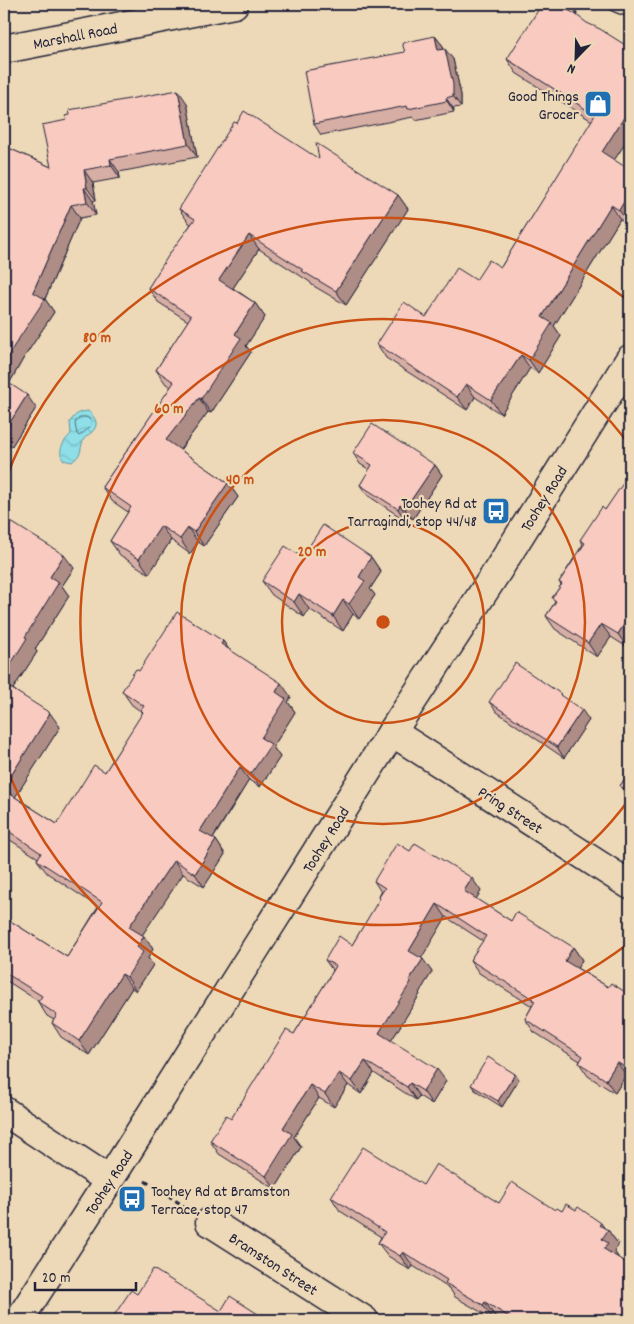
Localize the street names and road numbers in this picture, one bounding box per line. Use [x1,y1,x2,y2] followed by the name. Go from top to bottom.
[31,18,120,57] street label: Marshall Road
[516,462,574,537] street label: Toohey Road
[473,782,547,841] street label: Pring Street
[298,803,356,878] street label: Toohey Road
[80,1146,140,1221] street label: Toohey Road
[224,1228,322,1302] street label: Bramston Street

